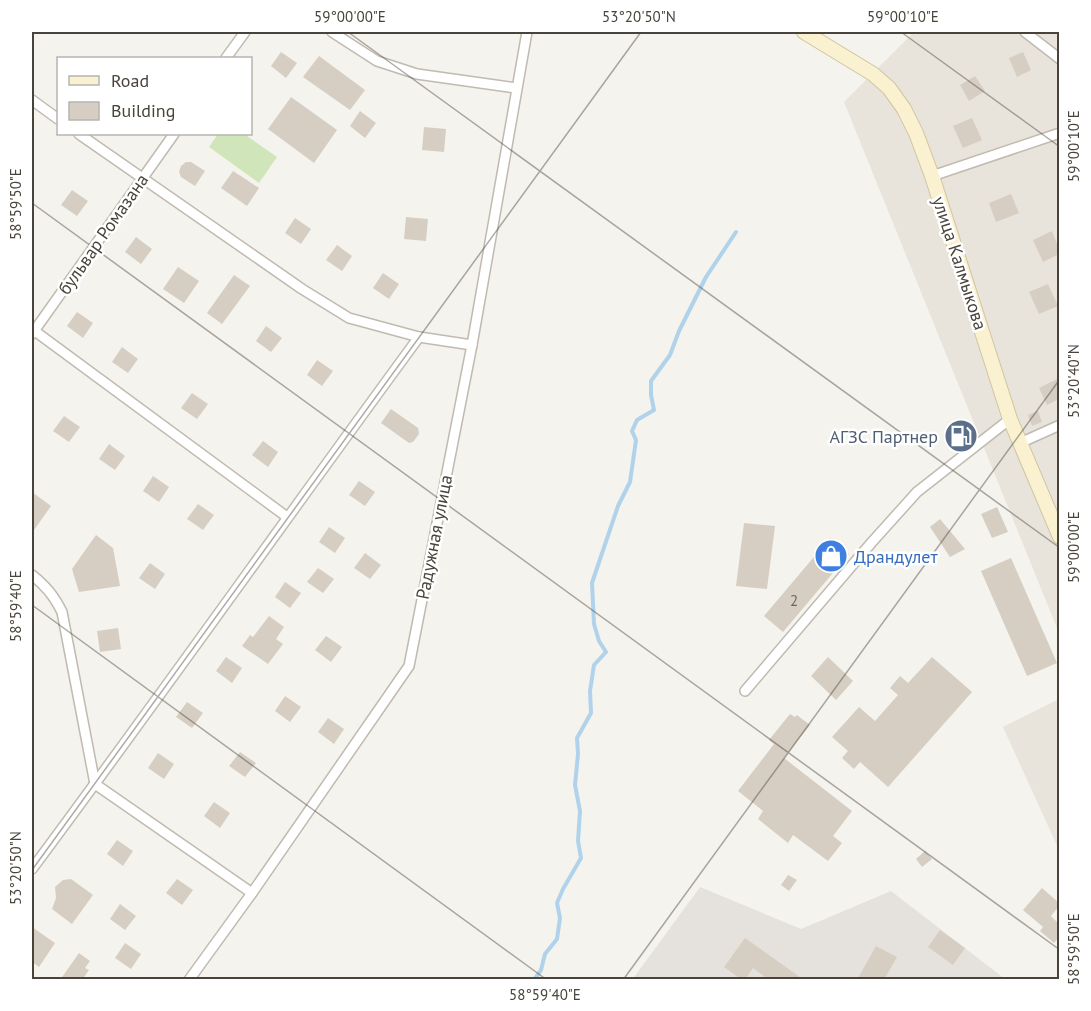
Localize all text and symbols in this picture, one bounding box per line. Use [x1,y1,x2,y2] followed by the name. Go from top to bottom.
[314,7,386,26] text: 59°00'00"E
[602,7,676,26] text: 53°20'50"N
[867,7,939,26] text: 59°00'10"E
[57,57,252,135] legend
[111,69,149,92] text: Road
[111,99,175,122] text: Building
[1064,110,1083,182] text: 59°00'10"E
[6,168,25,240] text: 58°59'50"E
[53,169,153,299] street label: бульвар Ромазана
[928,193,992,333] street label: улица Калмыкова
[1064,344,1083,418] text: 53°20'40"N
[943,418,979,454] fuel station icon: АГЗС Партнер
[829,425,938,448] place label: АГЗС Партнер
[411,473,457,601] street label: Радужная улица
[1064,511,1083,583] text: 59°00'00"E
[813,538,849,574] shop icon: Драндулет
[854,545,938,568] place label: Драндулет
[6,570,25,642] text: 58°59'40"E
[790,591,798,610] house number: 2
[6,831,25,905] text: 53°20'50"N
[1064,913,1083,985] text: 58°59'50"E
[509,985,581,1004] text: 58°59'40"E

